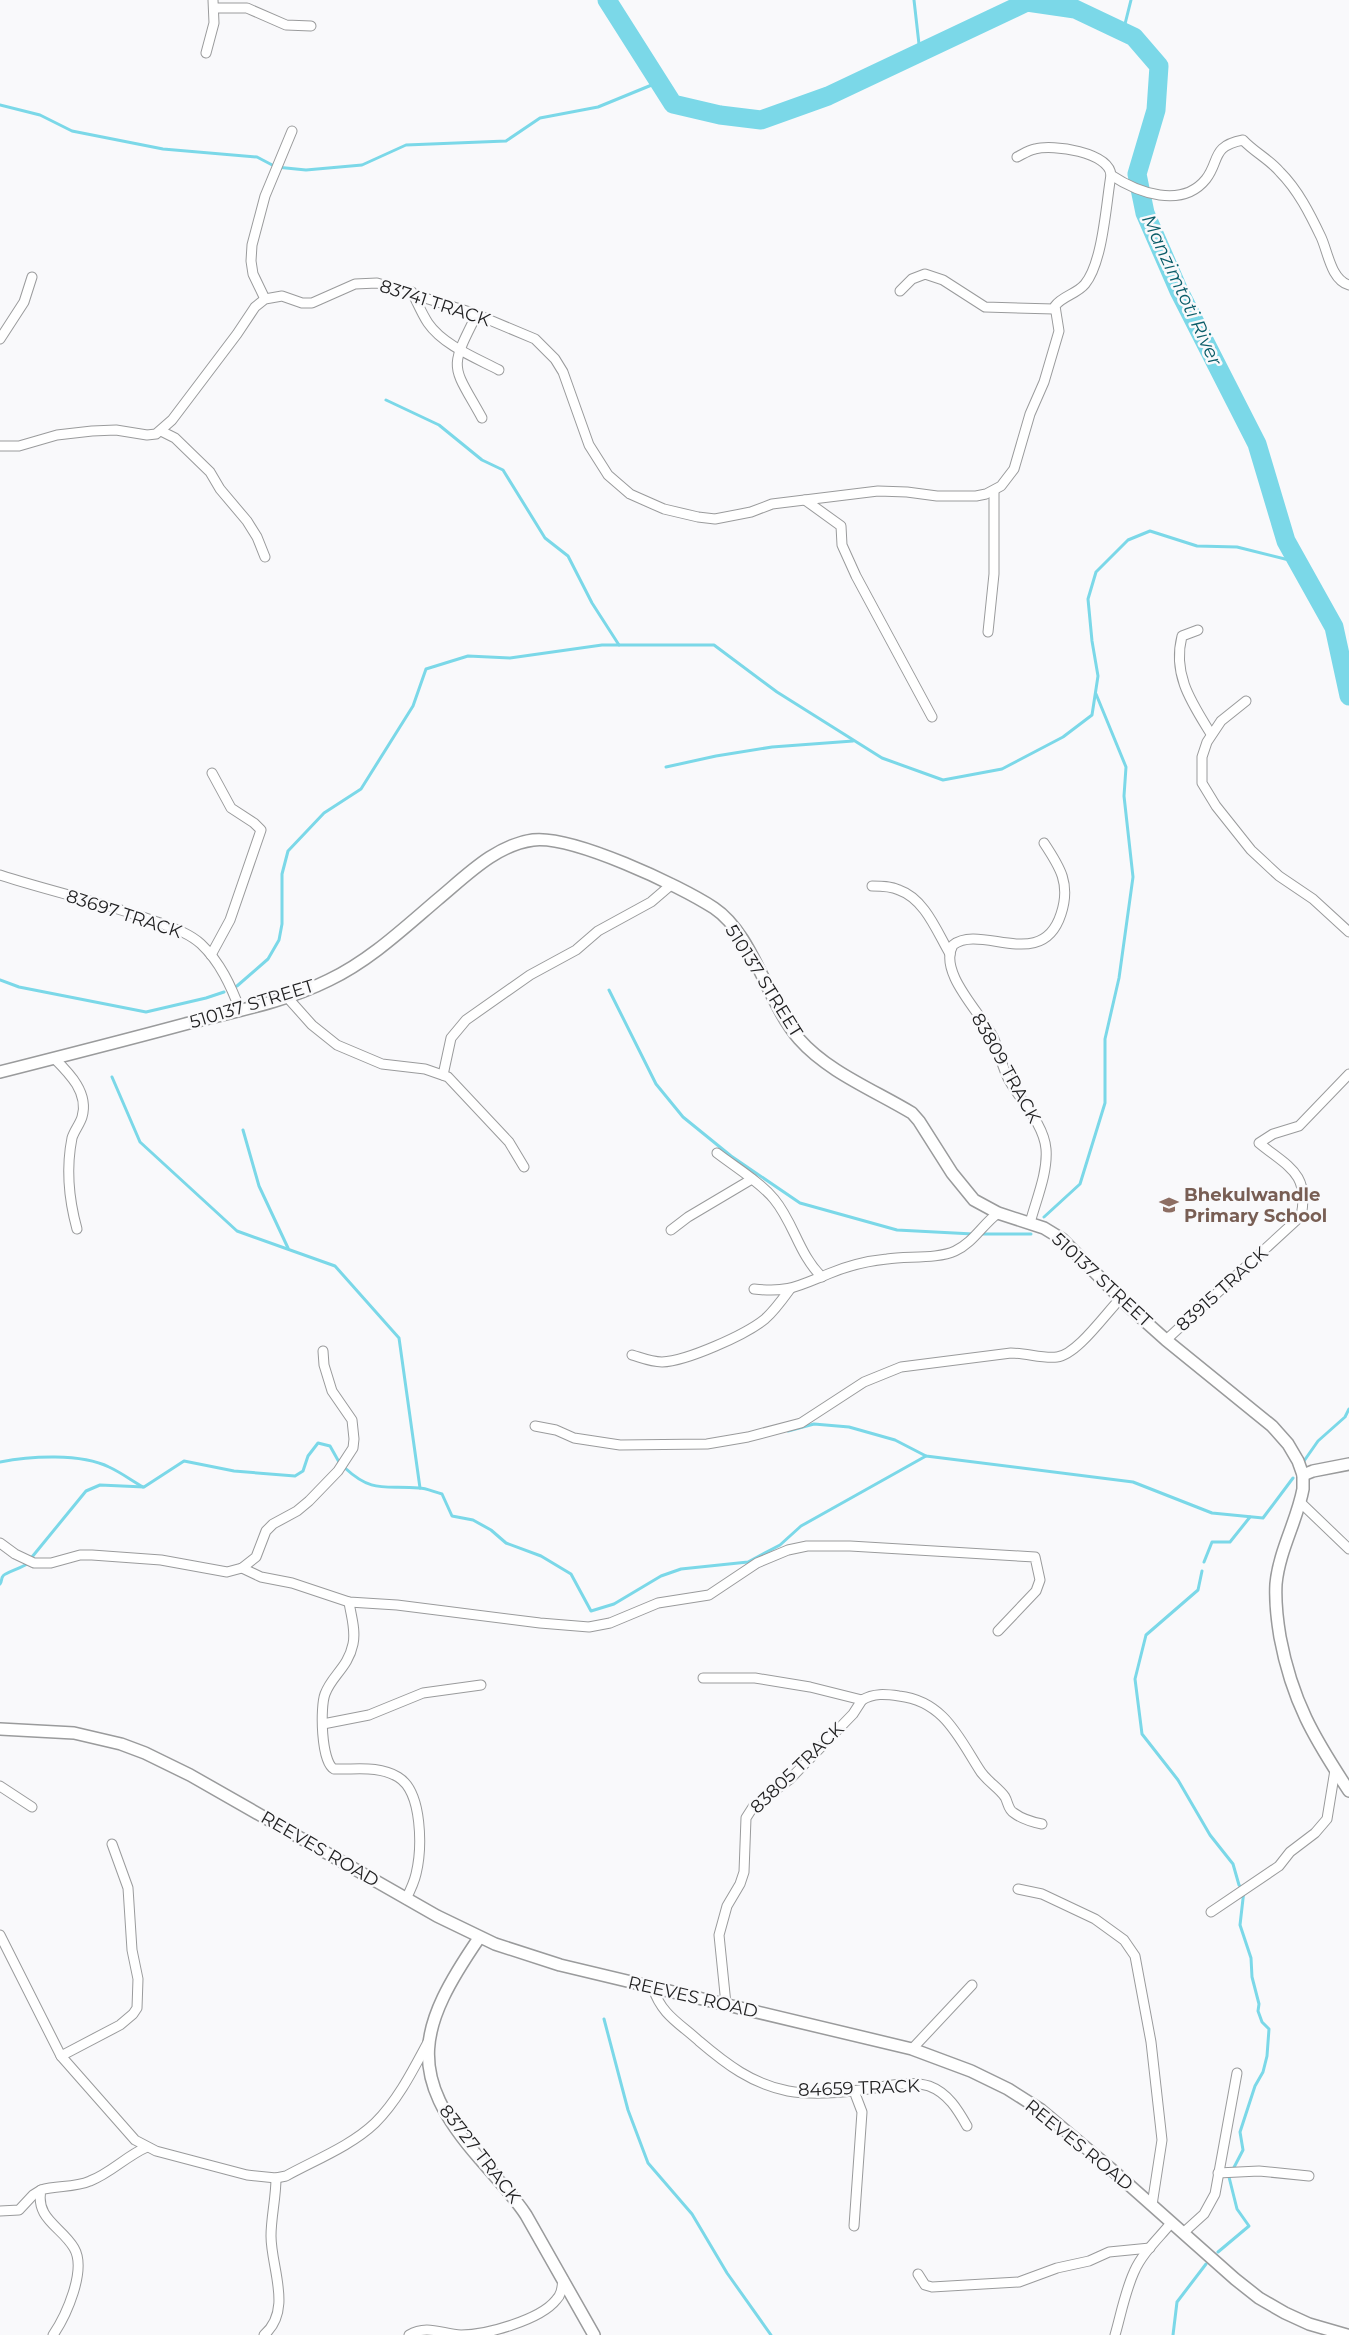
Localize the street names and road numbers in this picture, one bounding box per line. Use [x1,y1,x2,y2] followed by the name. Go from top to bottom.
[377,275,493,331] street label: 83741 TRACK
[63,885,185,943] street label: 83697 TRACK
[720,920,808,1042] street label: 510137 STREET
[187,974,318,1033] street label: 510137 STREET
[967,1009,1045,1127] street label: 83809 TRACK
[1047,1228,1157,1332] street label: 510137 STREET
[1172,1242,1272,1336] street label: 83915 TRACK
[746,1718,849,1818] street label: 83805 TRACK
[257,1806,383,1892] street label: REEVES ROAD
[626,1971,760,2023] street label: REEVES ROAD
[798,2075,920,2101] street label: 84659 TRACK
[1020,2095,1138,2195] street label: REEVES ROAD
[435,2100,525,2208] street label: 83727 TRACK

